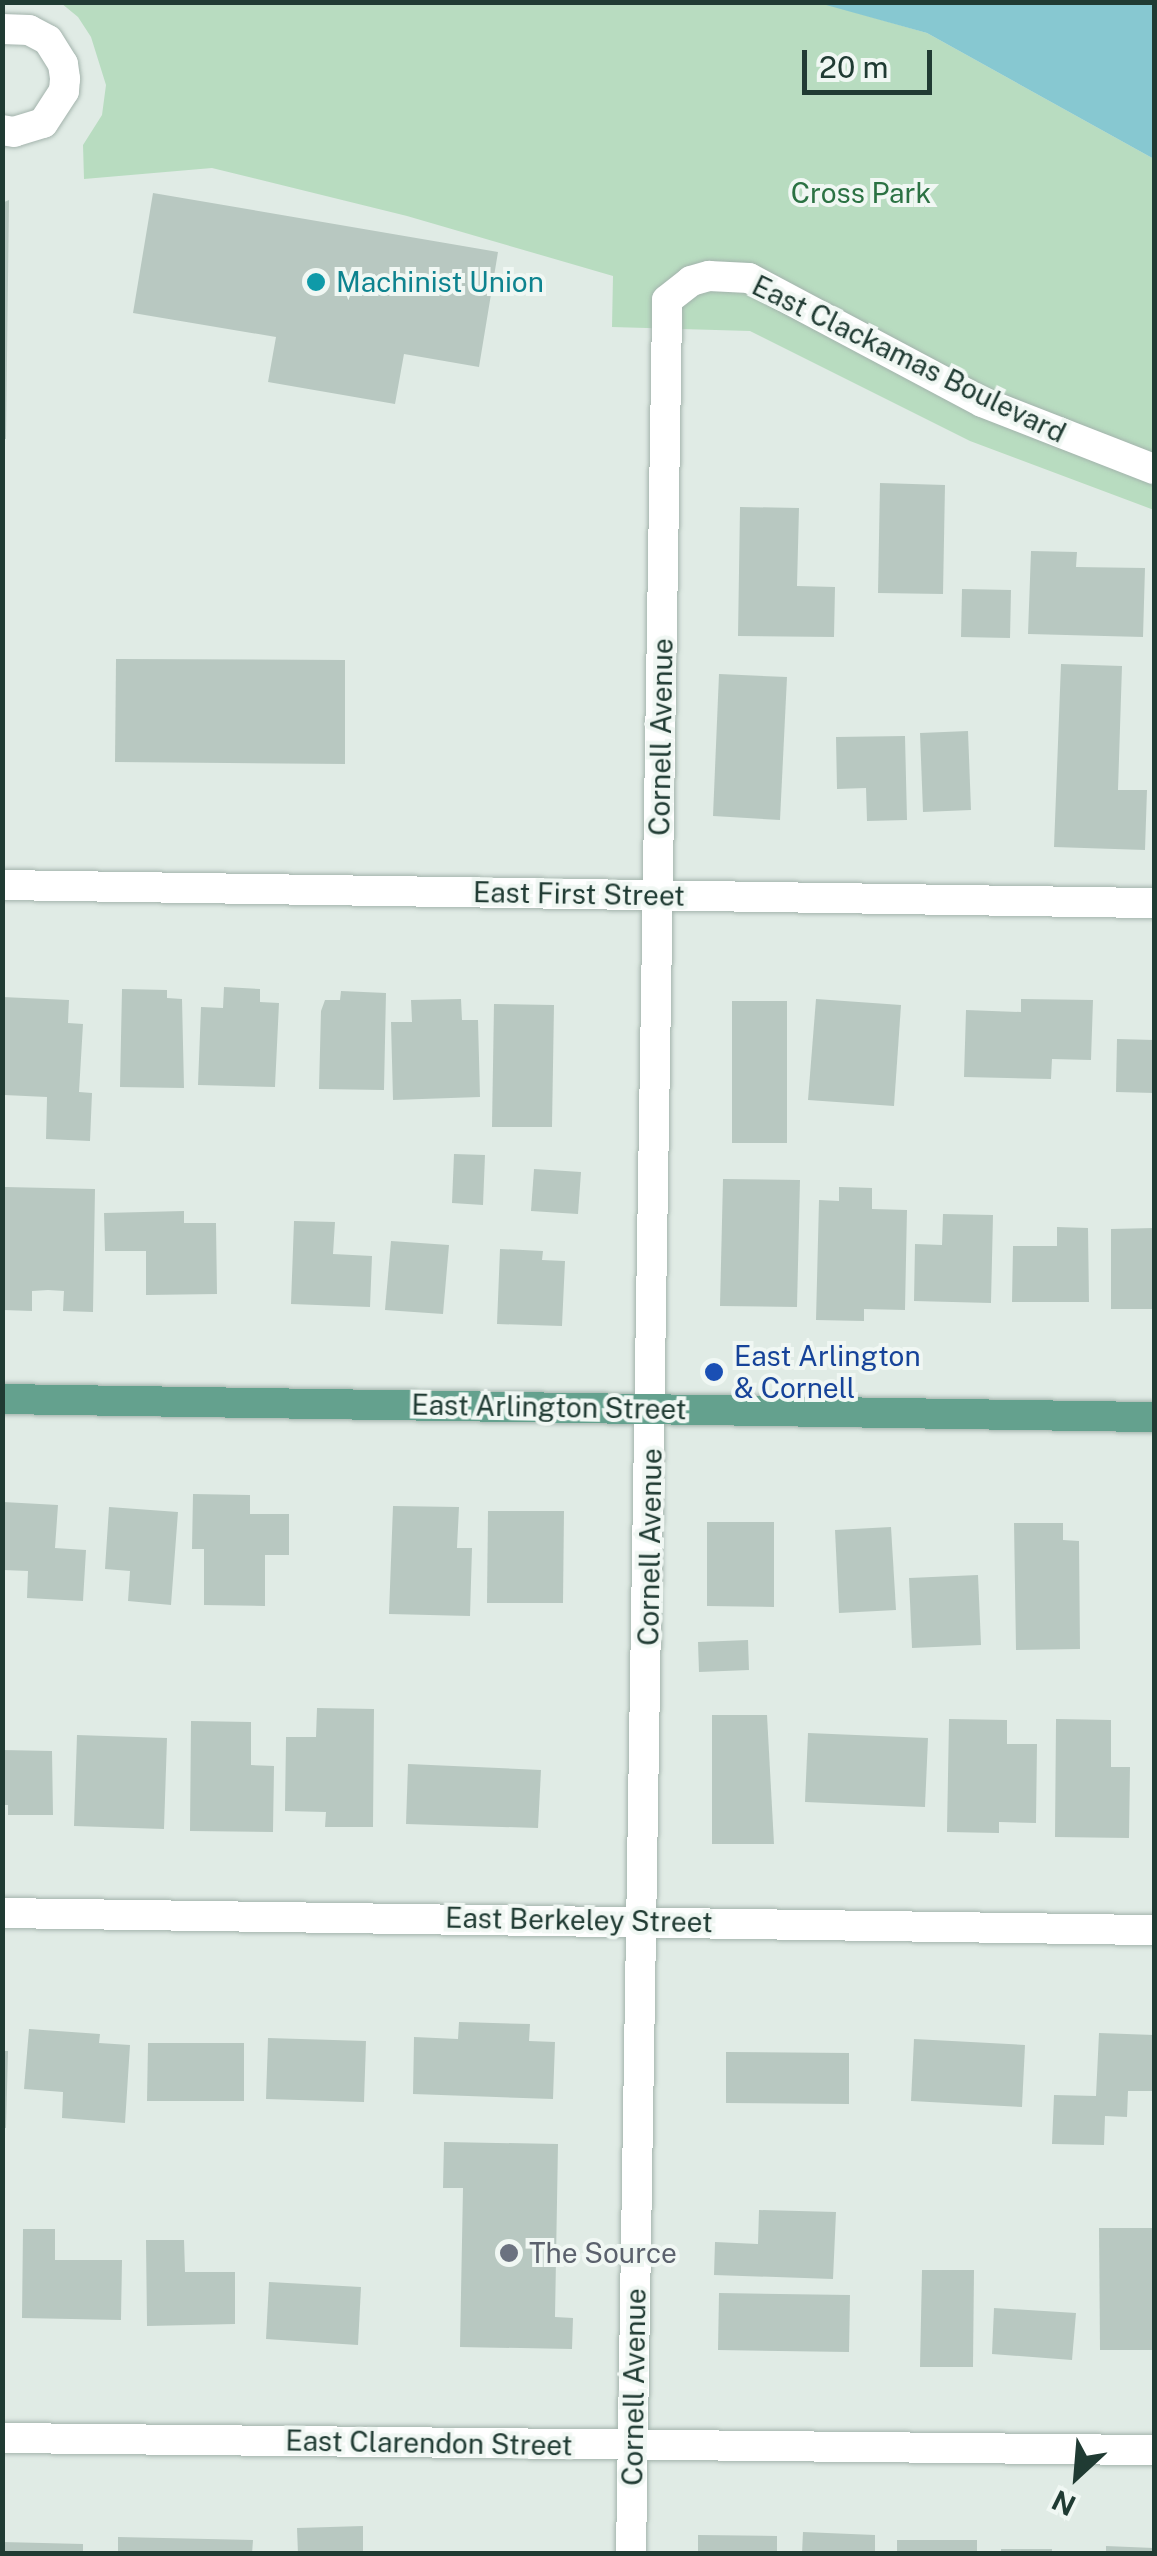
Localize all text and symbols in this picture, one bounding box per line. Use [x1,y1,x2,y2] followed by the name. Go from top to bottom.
[807,30,937,92] scale bar
[819,49,888,85] text: 20 m
[791,176,931,210] park label: Cross Park
[336,265,544,299] place label: Machinist Union
[747,268,1071,450] street label: East Clackamas Boulevard
[305,271,327,293] marker: Machinist Union
[642,638,680,836] street label: Cornell Avenue
[473,875,685,913] street label: East First Street
[734,1339,921,1405] place label: East Arlington & Cornell
[703,1361,725,1383] marker: East Arlington & Cornell
[411,1388,687,1426] street label: East Arlington Street
[631,1448,669,1646] street label: Cornell Avenue
[445,1901,713,1939] street label: East Berkeley Street
[529,2236,677,2270] place label: The Source
[498,2242,520,2264] marker: The Source
[615,2288,653,2486] street label: Cornell Avenue
[285,2424,573,2462] street label: East Clarendon Street
[1027,2426,1127,2526] north arrow
[1047,2484,1081,2523] text: N

